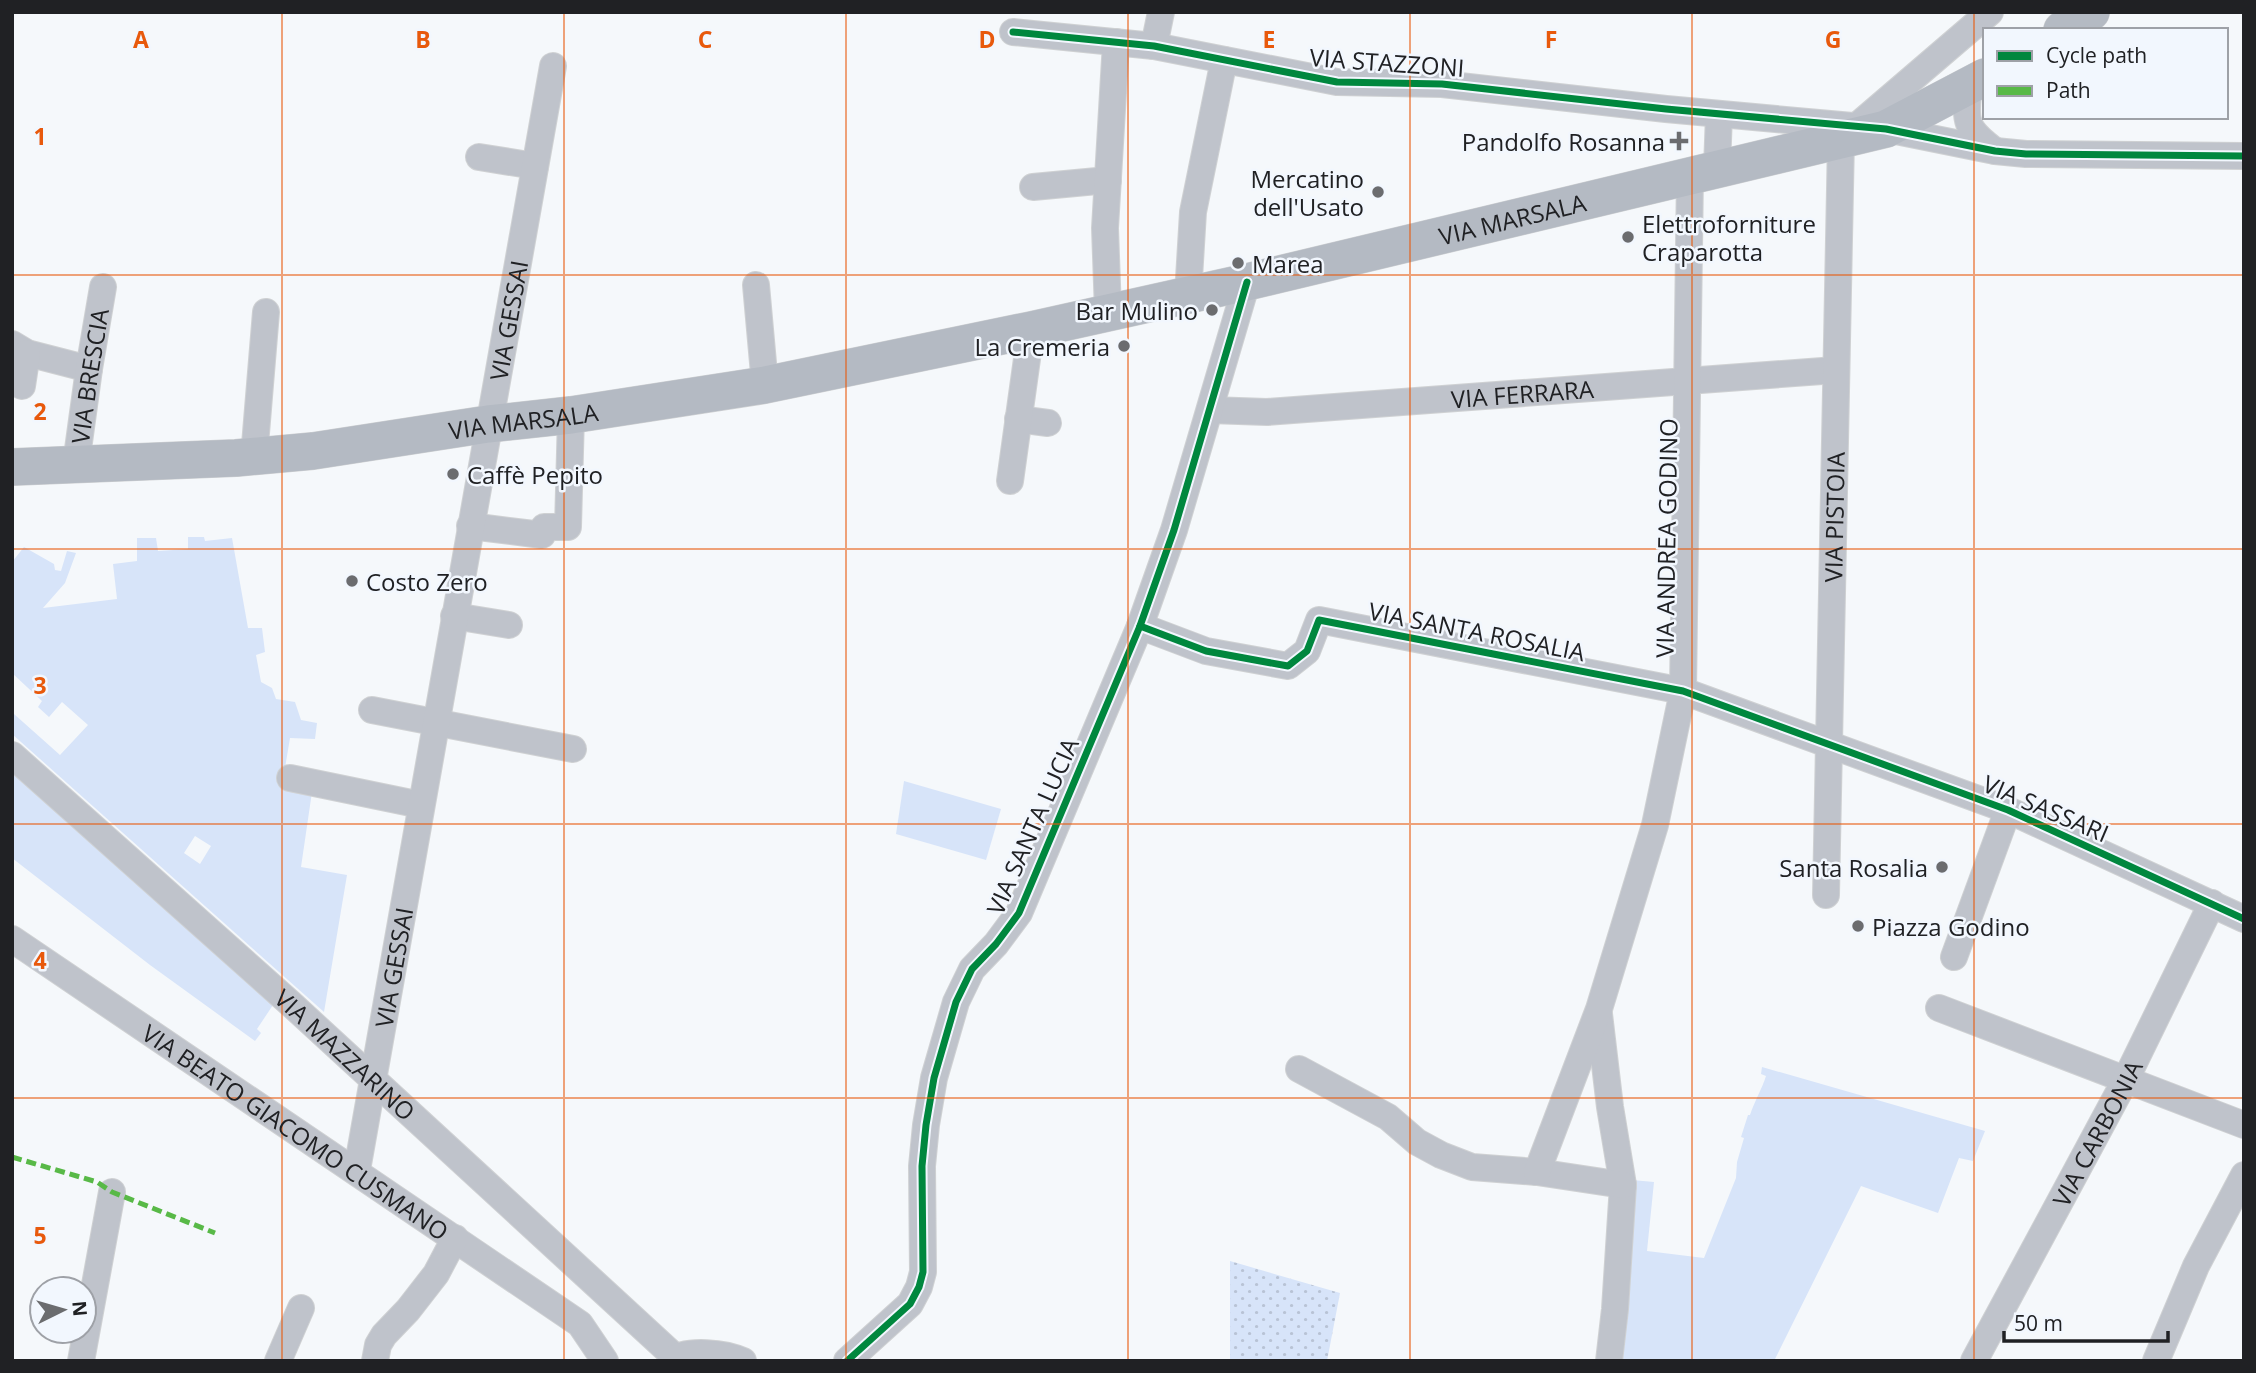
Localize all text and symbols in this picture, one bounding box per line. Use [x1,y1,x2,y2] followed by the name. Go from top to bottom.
[133,23,149,55] text: A
[415,23,431,55] text: B
[698,23,712,55] text: C
[978,23,996,55] text: D
[1263,23,1275,55] text: E
[1545,23,1557,55] text: F
[1825,23,1841,55] text: G
[1983,28,2228,119] legend
[1309,40,1465,84] street label: VIA STAZZONI
[2046,41,2147,69] text: Cycle path
[2046,76,2091,104] text: Path
[33,120,47,152] text: 1
[1462,125,1665,158] place label: Pandolfo Rosanna
[1671,133,1687,149] marker: Pandolfo Rosanna
[1251,162,1364,223] place label: Mercatino dell'Usato
[1370,184,1386,200] marker: Mercatino dell'Usato
[1435,185,1590,252] street label: VIA MARSALA
[1642,207,1816,268] place label: Elettroforniture Craparotta
[1620,229,1636,245] marker: Elettroforniture Craparotta
[1252,247,1324,280] place label: Marea
[1230,255,1246,271] marker: Marea
[481,258,535,383] street label: VIA GESSAI
[1076,294,1198,327] place label: Bar Mulino
[1204,302,1220,318] marker: Bar Mulino
[62,305,116,446] street label: VIA BRESCIA
[975,330,1110,363] place label: La Cremeria
[1116,338,1132,354] marker: La Cremeria
[1450,371,1596,415] street label: VIA FERRARA
[446,394,601,446] street label: VIA MARSALA
[33,395,47,427] text: 2
[1647,418,1685,658] street label: VIA ANDREA GODINO
[1816,451,1851,583] street label: VIA PISTOIA
[467,458,603,491] place label: Caffè Pepito
[445,466,461,482] marker: Caffè Pepito
[366,565,488,598] place label: Costo Zero
[344,573,360,589] marker: Costo Zero
[1366,594,1589,668] street label: VIA SANTA ROSALIA
[33,669,47,701] text: 3
[978,732,1086,920] street label: VIA SANTA LUCIA
[1978,767,2114,849] street label: VIA SASSARI
[1779,851,1928,884] place label: Santa Rosalia
[1934,859,1950,875] marker: Santa Rosalia
[366,904,420,1030] street label: VIA GESSAI
[1872,910,2030,943] place label: Piazza Godino
[1850,918,1866,934] marker: Piazza Godino
[33,944,47,976] text: 4
[268,981,423,1127] street label: VIA MAZZARINO
[136,1016,456,1247] street label: VIA BEATO GIACOMO CUSMANO
[2044,1054,2150,1212] street label: VIA CARBONIA
[33,1219,47,1251] text: 5
[28,1275,98,1345] north arrow
[66,1300,94,1317] text: N
[2004,1300,2168,1344] scale bar
[2014,1309,2063,1337] text: 50 m

